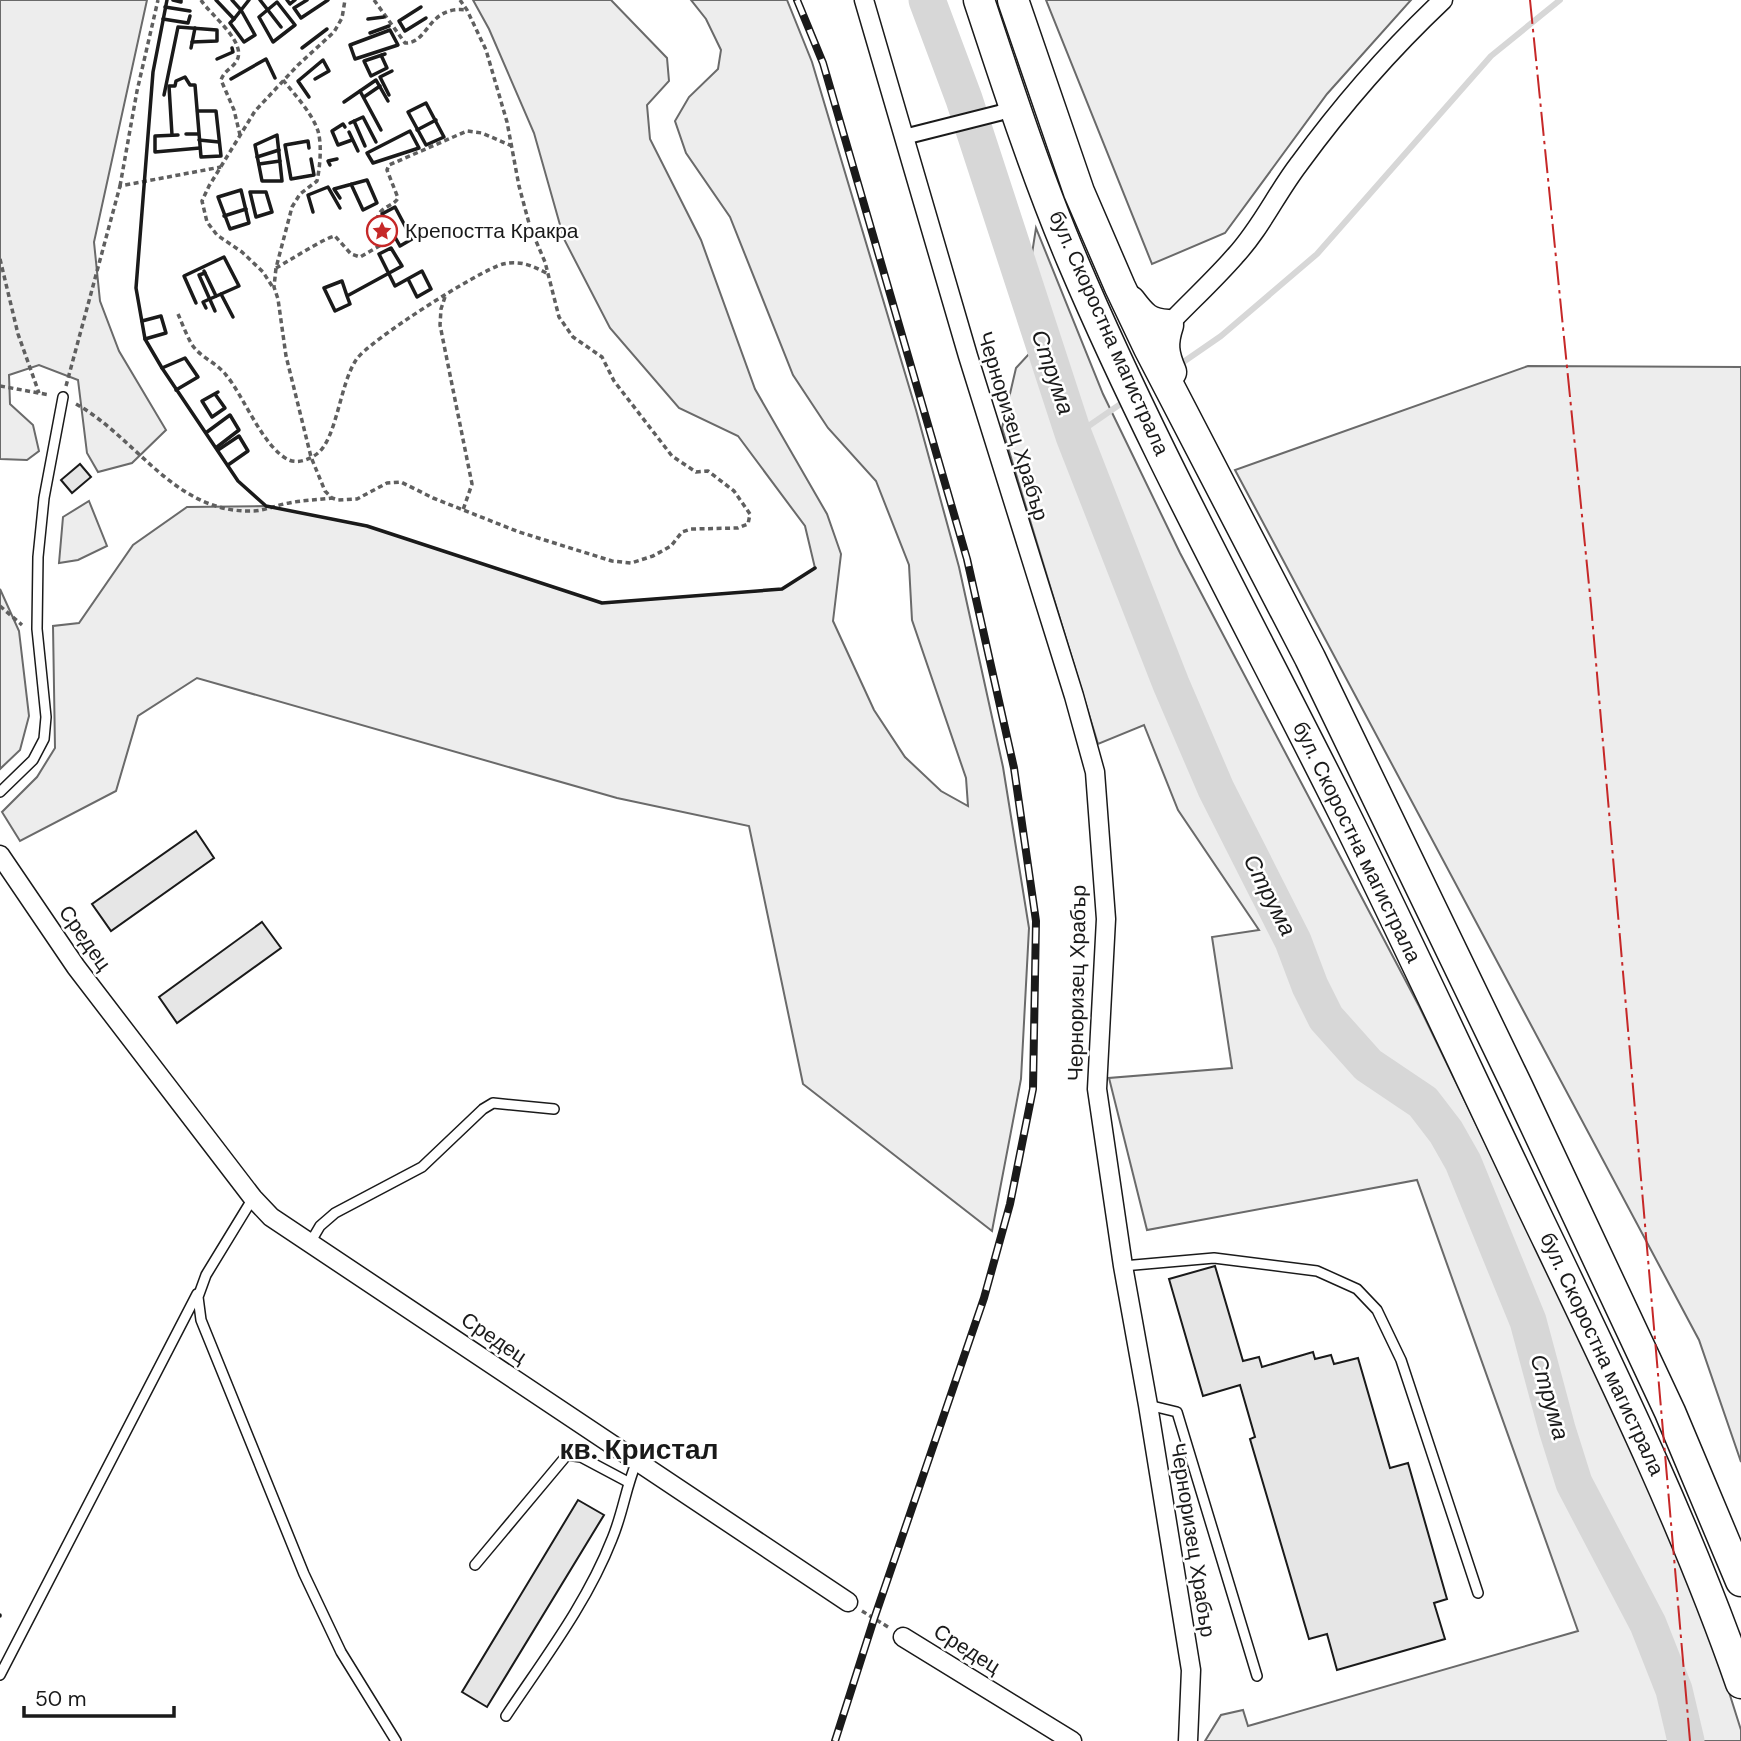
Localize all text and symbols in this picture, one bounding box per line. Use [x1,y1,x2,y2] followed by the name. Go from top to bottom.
[1042,206,1176,460] street label: бул. Скоростна магистрала
[365,214,399,248] place icon: Крепостта Кракра
[405,217,579,245] place label: Крепостта Кракра
[1025,326,1081,418] water label: Струма
[971,328,1055,524] street label: Черноризец Храбър
[1286,717,1428,968] street label: бул. Скоростна магистрала
[1237,849,1303,941] water label: Струма
[1061,885,1093,1081] street label: Черноризец Храбър
[52,900,118,976] street label: Средец
[1533,1228,1671,1480] street label: бул. Скоростна магистрала
[455,1306,533,1370] street label: Средец
[1524,1351,1576,1443] water label: Струма
[560,1431,718,1468] district label: кв. Кристал
[1164,1441,1222,1639] street label: Черноризец Храбър
[928,1618,1006,1680] street label: Средец
[24,1674,175,1718] scale bar
[35,1685,86,1713] text: 50 m

